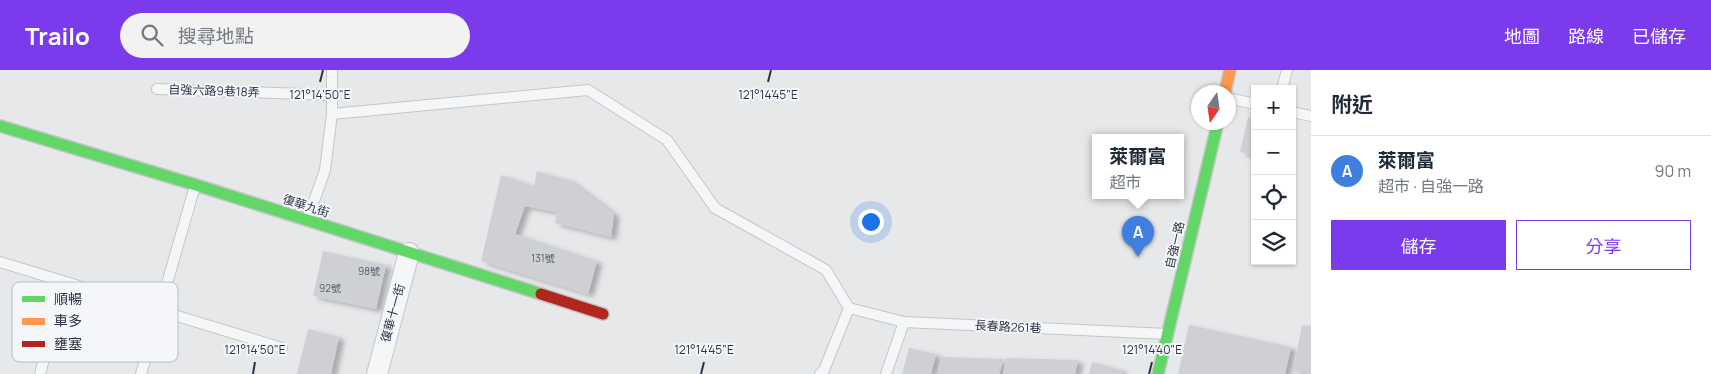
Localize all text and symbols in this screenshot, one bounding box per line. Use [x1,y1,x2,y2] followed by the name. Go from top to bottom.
[120,13,470,58] search box
[25,19,90,52] text: Trailo
[138,21,166,49] icon: search
[178,23,254,49] text: 搜尋地點
[1504,24,1540,48] text: 地圖
[1568,24,1604,48] text: 路線
[1632,24,1686,48] text: 已儲存
[168,80,260,101] street label: 自強六路9巷18弄
[1191,85,1236,130] north arrow
[1251,85,1296,265] map controls
[1251,85,1296,130] button: +
[289,86,351,103] text: 121°14'50"E
[738,86,798,103] text: 121°14'45"E
[1331,90,1373,118] text: 附近
[1251,130,1296,175] button: −
[1092,134,1184,199] popup
[1109,143,1167,169] text: 萊爾富
[1378,147,1435,173] text: 萊爾富
[1342,160,1352,182] text: A
[1655,160,1691,182] text: 90 m
[1109,171,1142,193] text: 超市
[1251,175,1296,220] button: locate
[1378,175,1484,197] text: 超市 · 自強一路
[281,190,332,221] street label: 復華九街
[858,209,884,235] your location
[1122,216,1154,257] pin: A
[1161,220,1188,270] street label: 自強一路
[1251,220,1296,265] button: layers
[1331,220,1506,270] button: 儲存
[1516,220,1691,270] button: 分享
[531,251,555,265] house number: 131號
[358,264,380,278] house number: 98號
[319,281,341,295] house number: 92號
[12,282,178,362] legend
[377,282,408,344] street label: 復華十一街
[54,289,82,308] text: 順暢
[54,311,82,330] text: 車多
[974,316,1042,337] street label: 長春路261巷
[54,334,82,353] text: 壅塞
[224,341,286,358] text: 121°14'50"E
[674,341,734,358] text: 121°14'45"E
[1122,341,1182,358] text: 121°14'40"E

